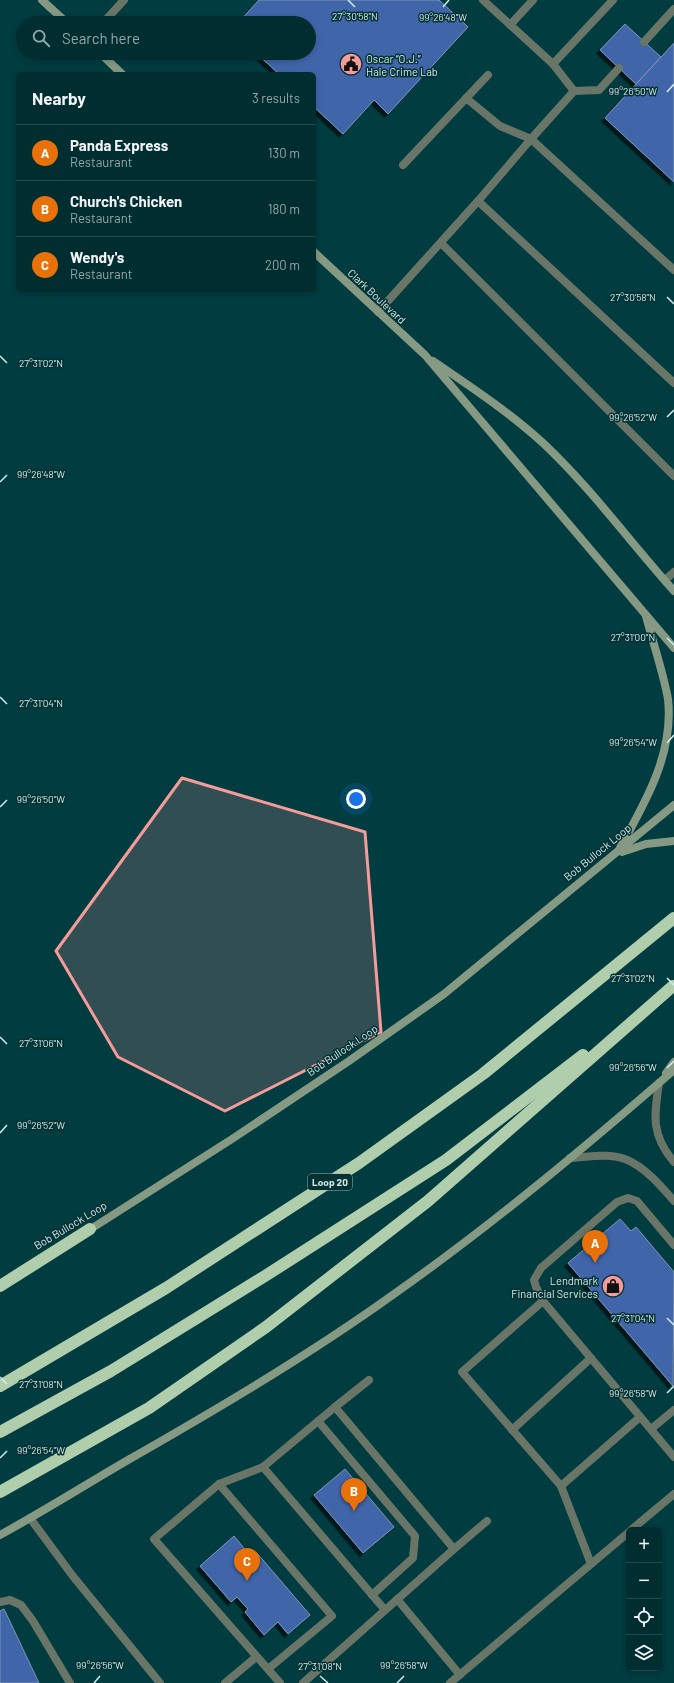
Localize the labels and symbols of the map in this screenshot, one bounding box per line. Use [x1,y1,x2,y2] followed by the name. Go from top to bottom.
[332,10,378,22] text: 27°30'58"N
[419,11,467,23] text: 99°26'48"W
[338,51,364,77] public building icon: Oscar “O.J.” Hale Crime Lab
[366,52,438,78] place label: Oscar “O.J.” Hale Crime Lab
[609,85,657,97] text: 99°26'50"W
[345,266,409,326] street label: Clark Boulevard
[610,291,656,303] text: 27°30'58"N
[19,357,63,369] text: 27°31'02"N
[609,411,657,423] text: 99°26'52"W
[17,468,65,480] text: 99°26'48"W
[611,631,655,643] text: 27°31'00"N
[19,697,63,709] text: 27°31'04"N
[609,736,657,748] text: 99°26'54"W
[346,789,366,809] your location
[17,793,65,805] text: 99°26'50"W
[561,821,633,883] street label: Bob Bullock Loop
[611,972,655,984] text: 27°31'02"N
[304,1022,380,1078] street label: Bob Bullock Loop
[19,1037,63,1049] text: 27°31'06"N
[609,1061,657,1073] text: 99°26'56"W
[17,1119,65,1131] text: 99°26'52"W
[308,1174,352,1190] road number: Loop 20
[31,1198,109,1252] street label: Bob Bullock Loop
[582,1230,608,1263] pin: A
[600,1273,626,1299] shop icon: Lendmark Financial Services
[511,1274,598,1300] place label: Lendmark Financial Services
[611,1312,655,1324] text: 27°31'04"N
[19,1378,63,1390] text: 27°31'08"N
[609,1387,657,1399] text: 99°26'58"W
[17,1444,65,1456] text: 99°26'54"W
[341,1478,367,1511] pin: B
[234,1548,260,1581] pin: C
[76,1659,124,1671] text: 99°26'56"W
[380,1659,428,1671] text: 99°26'58"W
[298,1660,342,1672] text: 27°31'08"N

